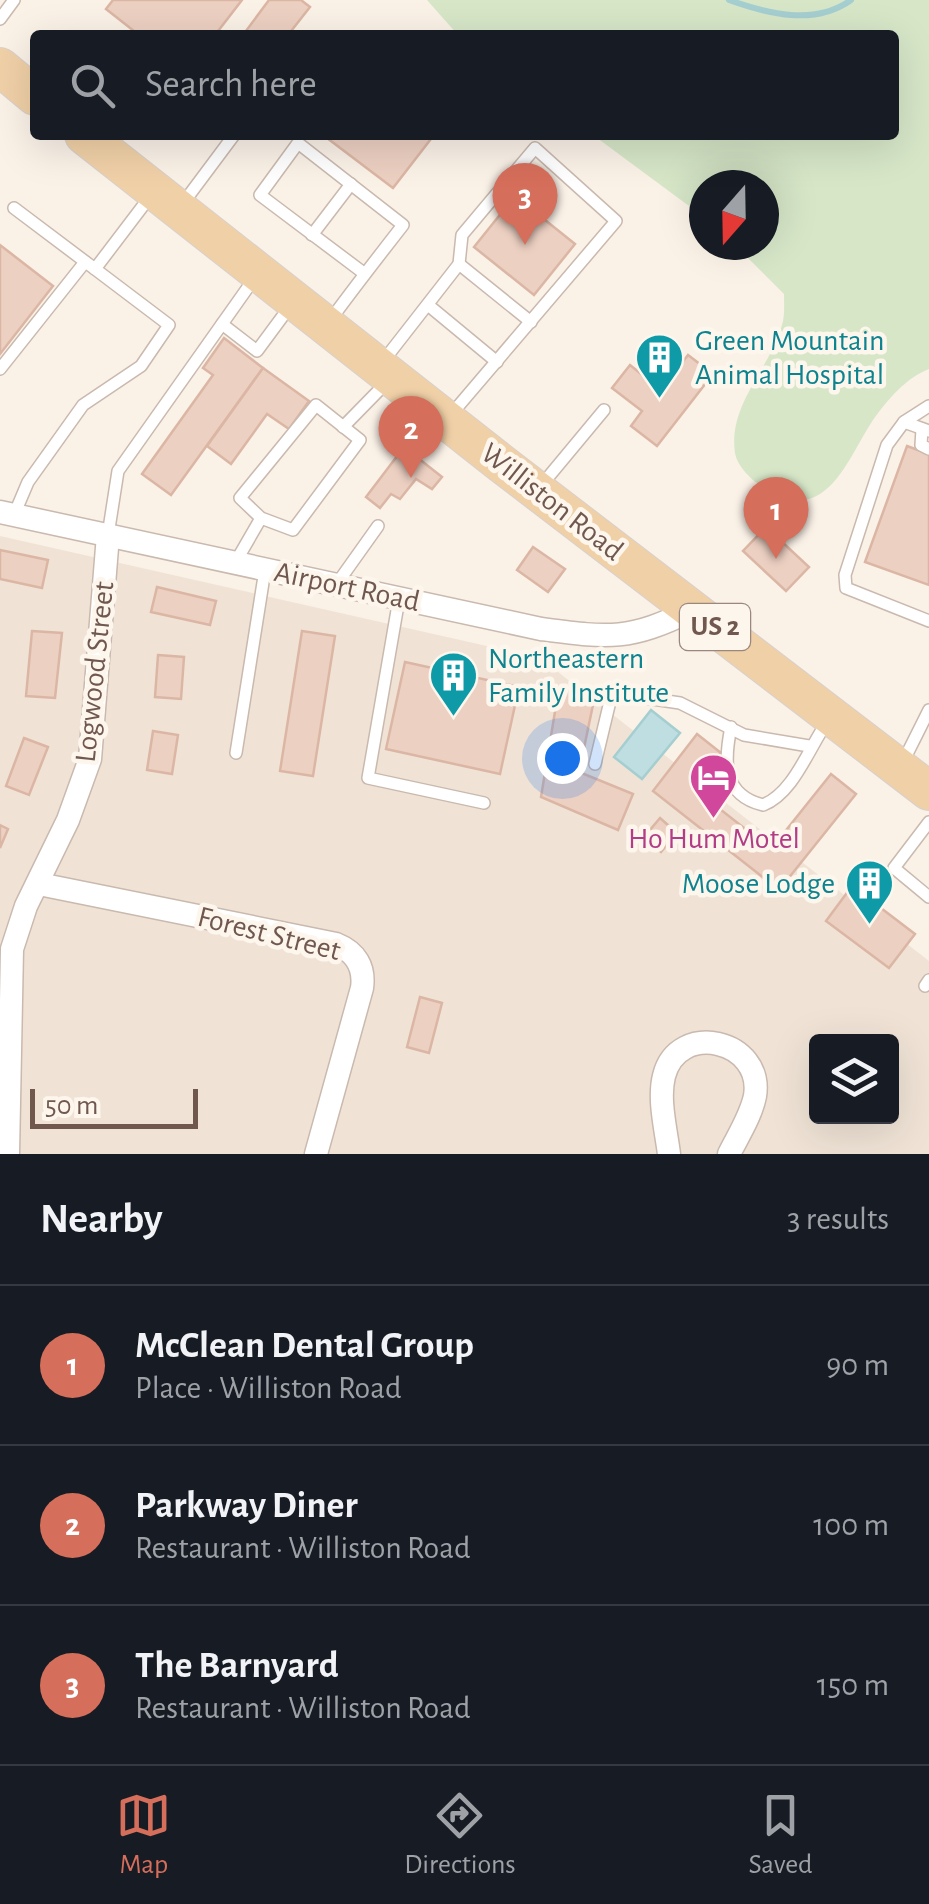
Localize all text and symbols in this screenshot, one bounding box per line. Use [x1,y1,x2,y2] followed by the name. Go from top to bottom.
[30,30,899,140] search box
[65,58,120,113] icon: search
[145,66,317,104] text: Search here
[492,162,558,245] pin: 3
[689,170,779,260] north arrow
[695,326,885,390] place label: Green Mountain Animal Hospital
[634,332,686,400] building icon: Green Mountain Animal Hospital
[378,396,444,478] pin: 2
[475,438,629,566] street label: Williston Road
[744,476,808,559] pin: 1
[272,557,422,617] street label: Airport Road
[71,580,119,764] street label: Logwood Street
[680,604,750,650] road number: US 2
[488,644,669,708] place label: Northeastern Family Institute
[427,650,479,718] building icon: Northeastern Family Institute
[537,733,588,784] your location
[688,752,740,820] hotel icon: Ho Hum Motel
[628,824,800,854] place label: Ho Hum Motel
[844,858,896,926] building icon: Moose Lodge
[682,869,835,899] place label: Moose Lodge
[194,902,344,966] street label: Forest Street
[809,1034,899,1124] map controls
[809,1034,899,1124] button: layers
[30,1084,198,1128] scale bar
[45,1092,99,1120] text: 50 m
[40,1198,163,1240] text: Nearby
[787,1203,889,1235] text: 3 results
[135,1327,474,1365] text: McClean Dental Group
[67,1349,78,1381] text: 1
[826,1349,889,1381] text: 90 m
[135,1372,402,1404] text: Place · Williston Road
[135,1487,358,1525] text: Parkway Diner
[65,1509,80,1541] text: 2
[813,1509,889,1541] text: 100 m
[135,1532,471,1564] text: Restaurant · Williston Road
[135,1647,339,1685] text: The Barnyard
[66,1669,79,1701] text: 3
[817,1669,889,1701] text: 150 m
[135,1692,471,1724] text: Restaurant · Williston Road
[116,1788,171,1882] tab: Map
[404,1788,516,1882] tab: Directions
[749,1788,813,1882] tab: Saved

